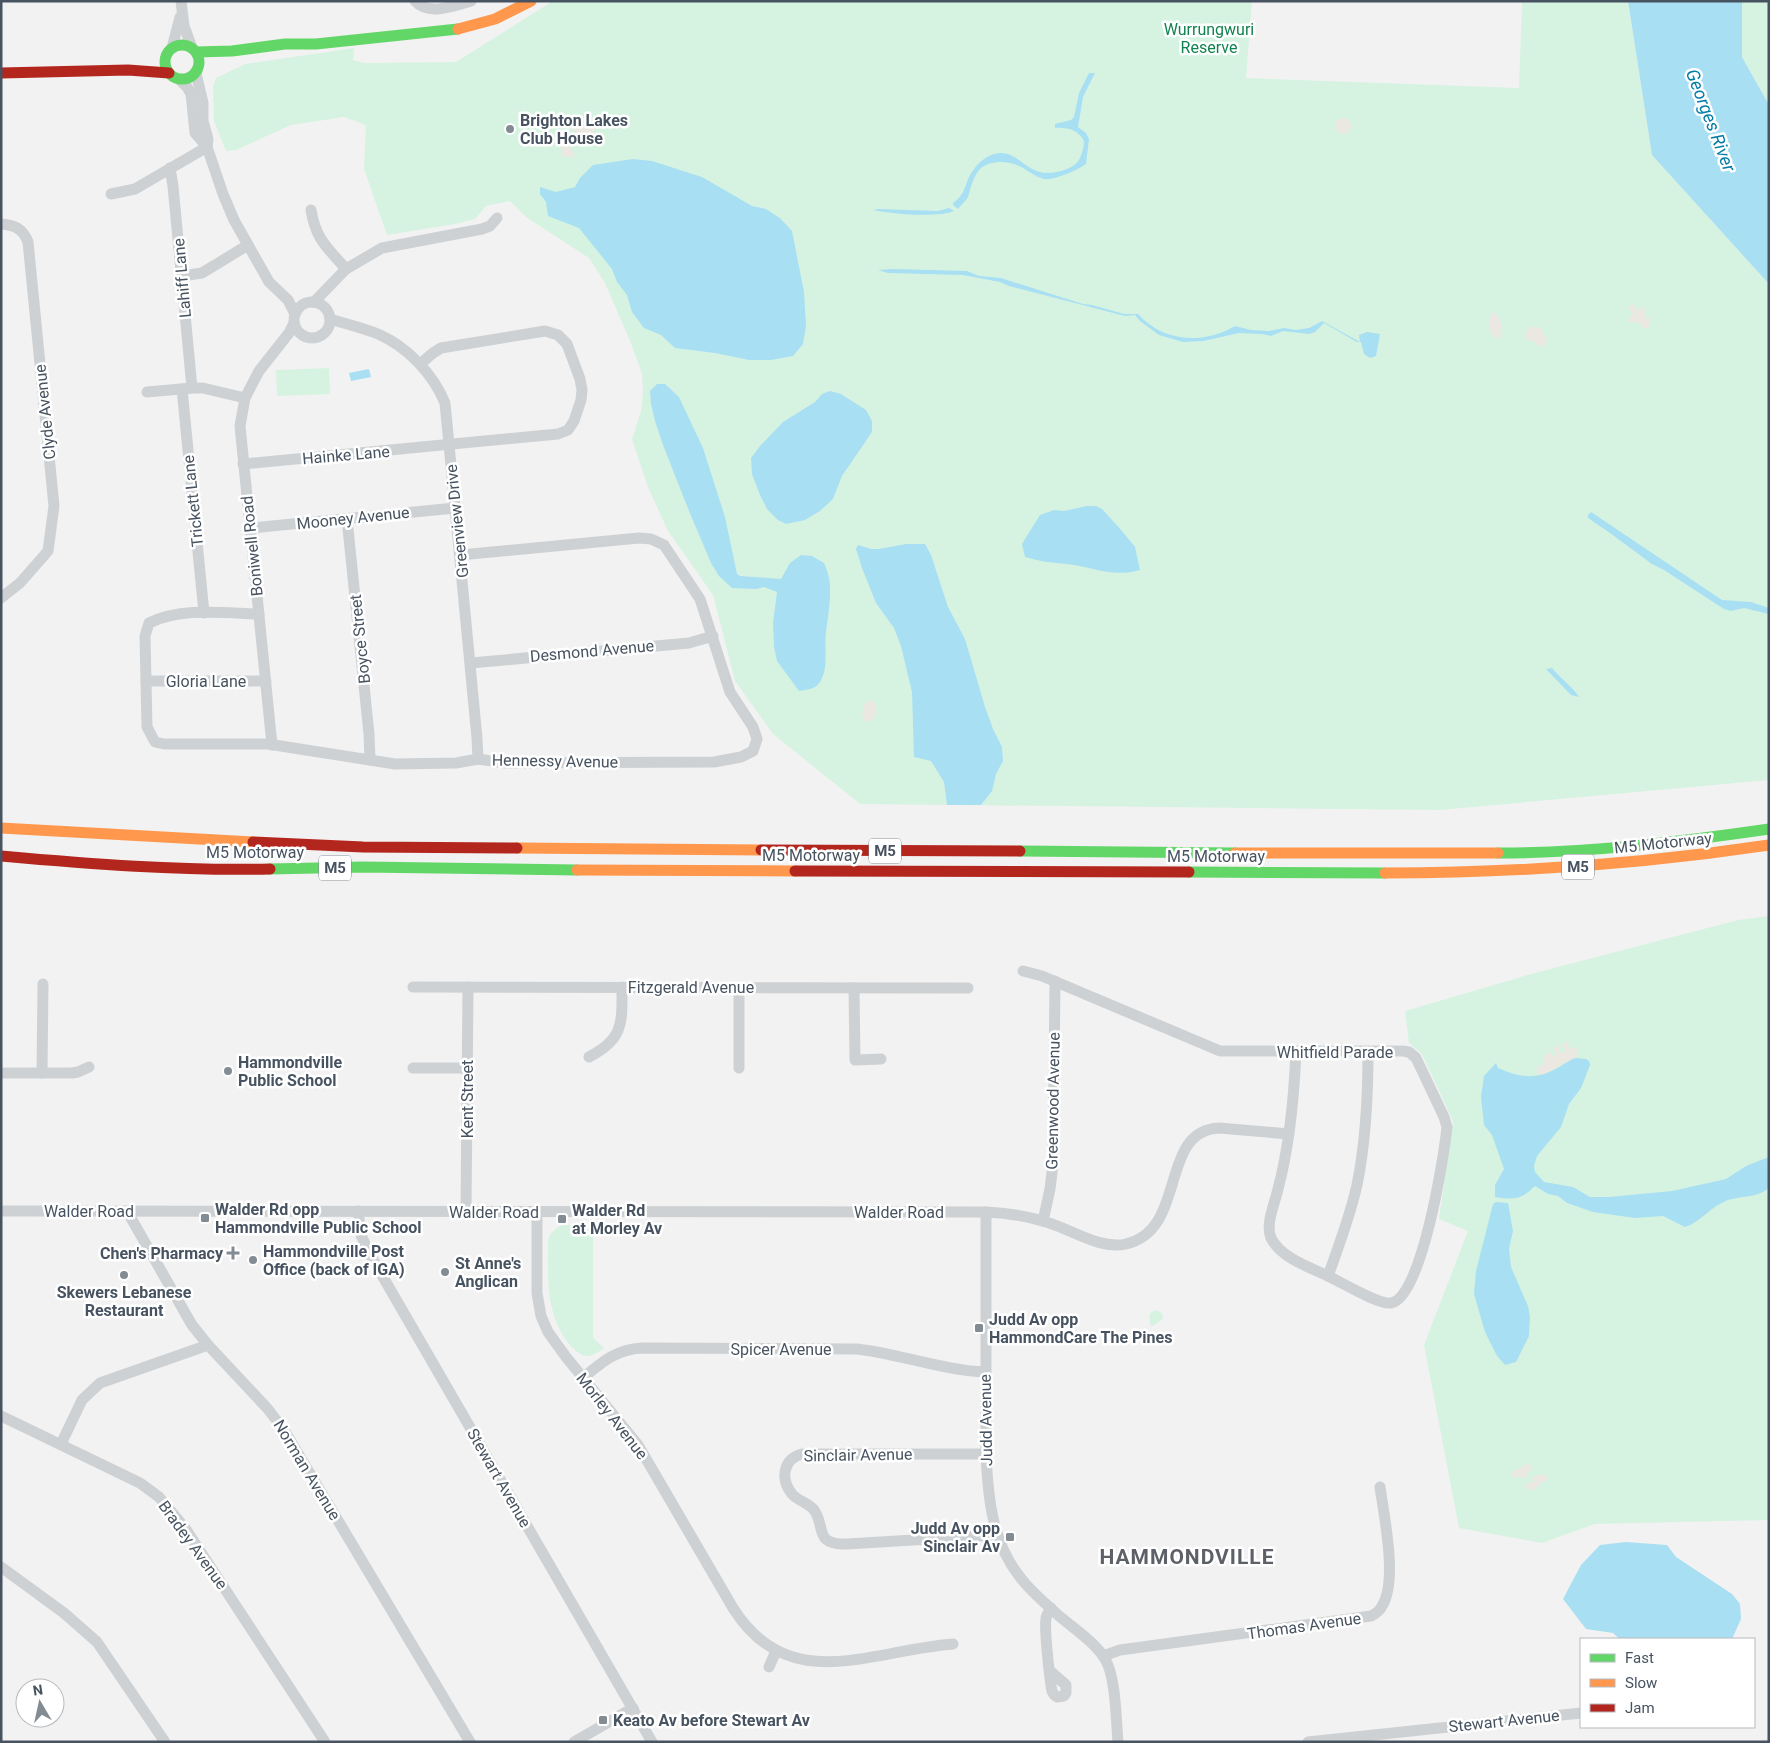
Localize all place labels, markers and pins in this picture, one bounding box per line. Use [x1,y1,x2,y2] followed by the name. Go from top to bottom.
[520,111,628,148] place label: Brighton Lakes Club House
[504,123,516,135] marker: Brighton Lakes Club House
[238,1053,342,1090] place label: Hammondville Public School
[222,1065,234,1077] marker: Hammondville Public School
[215,1200,422,1237] place label: Walder Rd opp Hammondville Public School
[572,1201,662,1238] place label: Walder Rd at Morley Av
[199,1212,211,1224] marker: Walder Rd opp Hammondville Public School
[556,1213,568,1225] marker: Walder Rd at Morley Av
[263,1242,405,1279] place label: Hammondville Post Office (back of IGA)
[100,1244,224,1263] place label: Chen's Pharmacy
[227,1247,239,1259] marker: Chen's Pharmacy
[247,1254,259,1266] marker: Hammondville Post Office (back of IGA)
[455,1254,521,1291] place label: St Anne's Anglican
[439,1266,451,1278] marker: St Anne's Anglican
[118,1269,130,1281] marker: Skewers Lebanese Restaurant
[57,1283,192,1320] place label: Skewers Lebanese Restaurant
[989,1310,1172,1347] place label: Judd Av opp HammondCare The Pines
[973,1322,985,1334] marker: Judd Av opp HammondCare The Pines
[911,1519,1000,1556] place label: Judd Av opp Sinclair Av
[1004,1531,1016,1543] marker: Judd Av opp Sinclair Av
[613,1711,810,1730] place label: Keato Av before Stewart Av
[597,1714,609,1726] marker: Keato Av before Stewart Av

